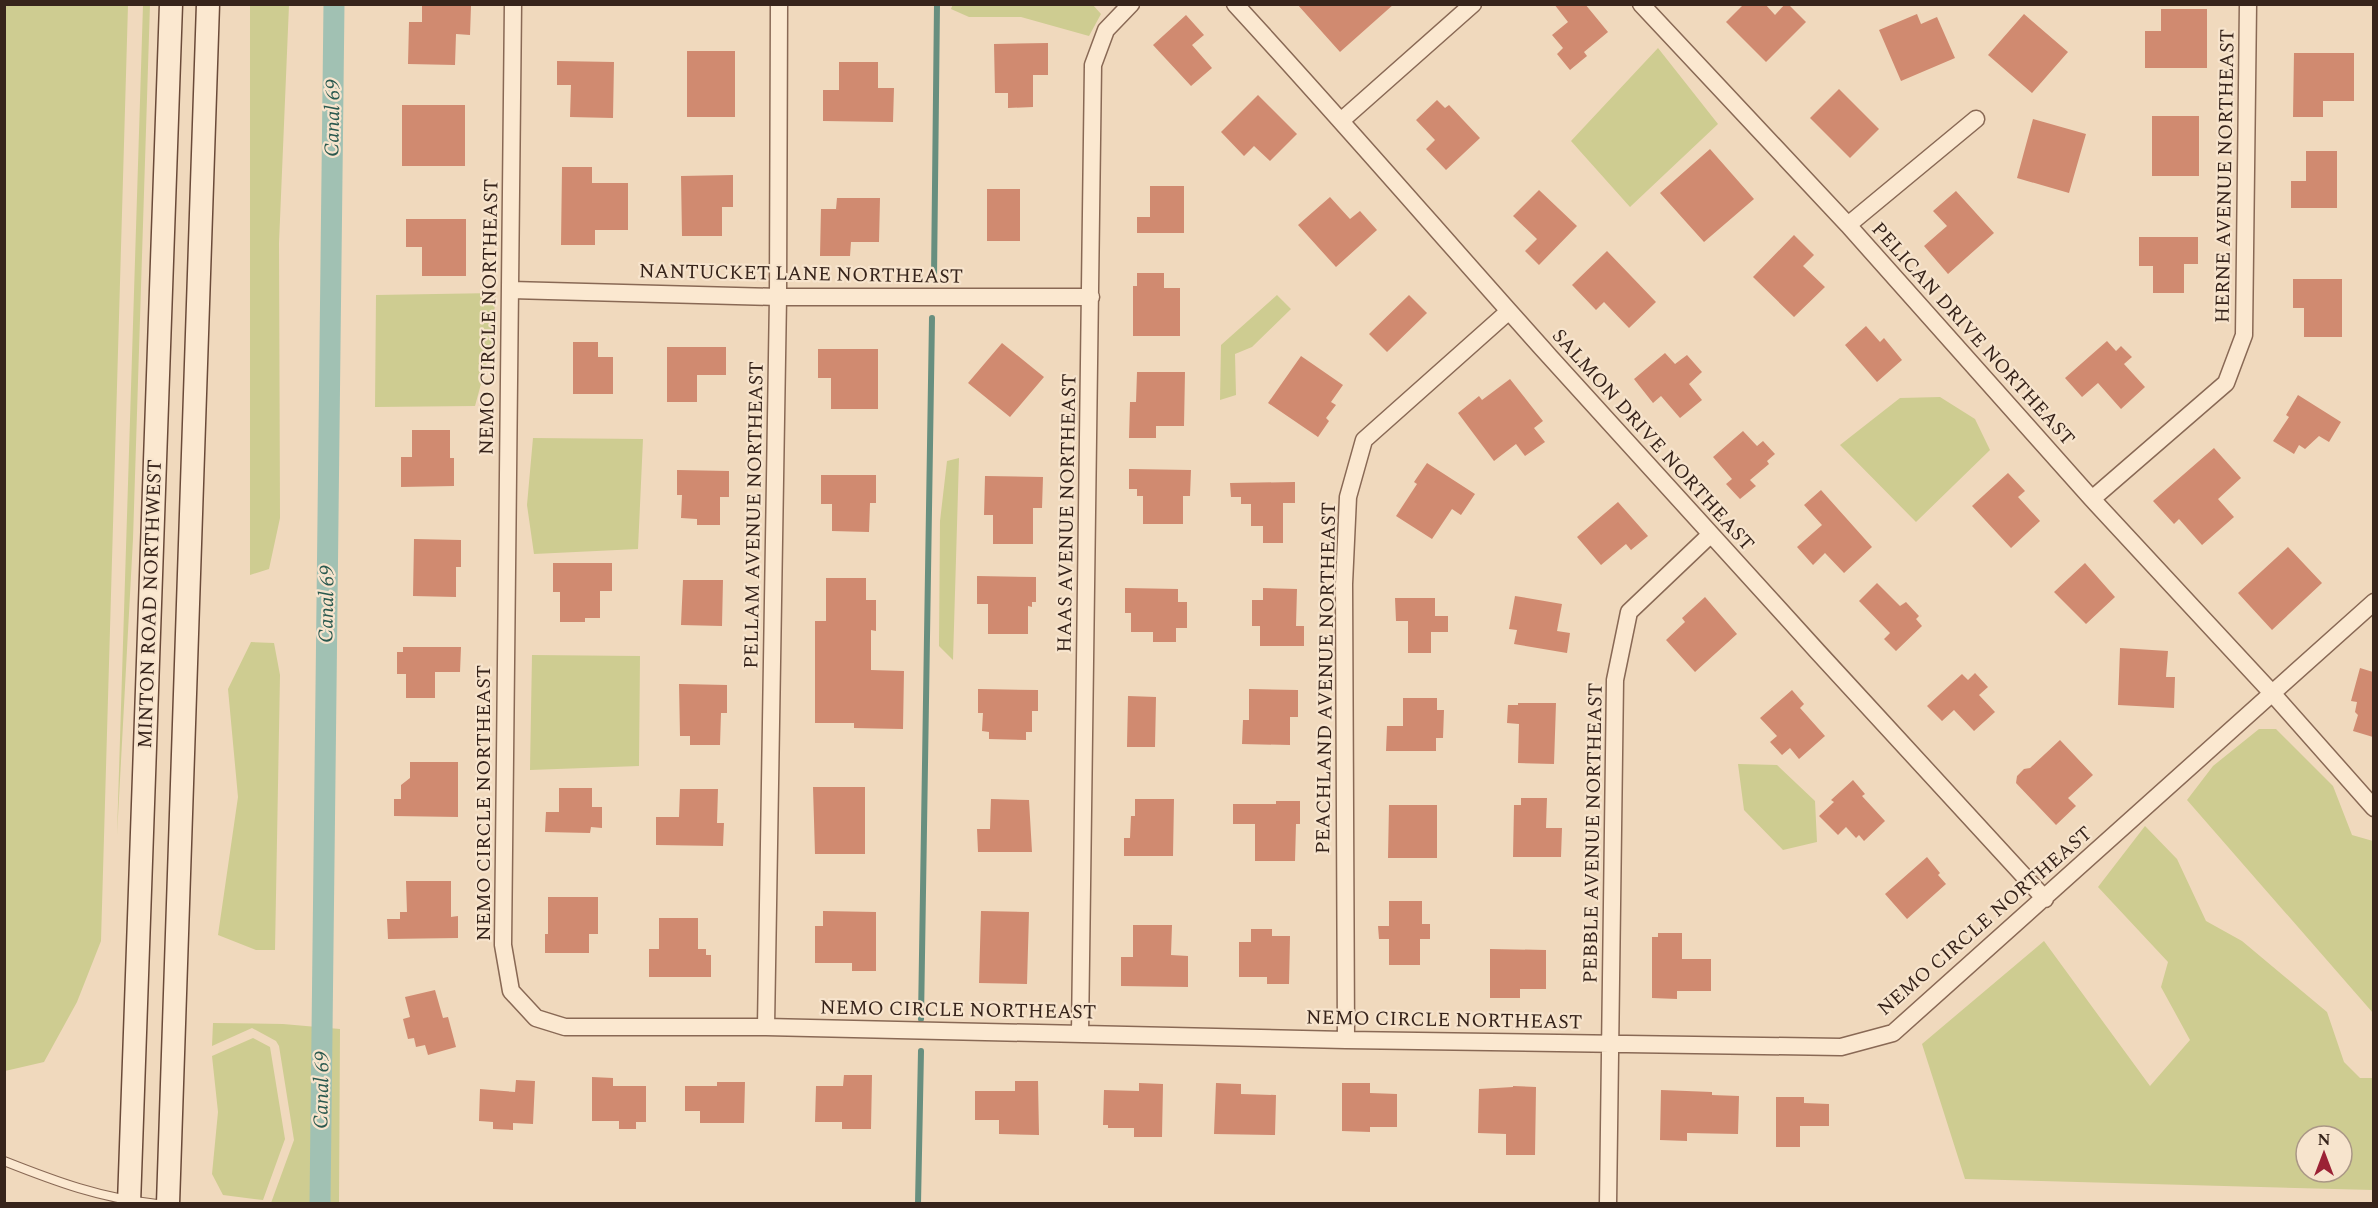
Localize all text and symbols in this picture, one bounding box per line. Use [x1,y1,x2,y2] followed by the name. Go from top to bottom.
[2207,29,2243,323] street label: HERNE AVENUE NORTHEAST
[316,79,350,157] water label: Canal 69
[472,178,506,456] street label: NEMO CIRCLE NORTHEAST
[1864,215,2082,453] street label: PELICAN DRIVE NORTHEAST
[639,256,963,292] street label: NANTUCKET LANE NORTHEAST
[1545,322,1761,558] street label: SALMON DRIVE NORTHEAST
[736,361,772,669] street label: PELLAM AVENUE NORTHEAST
[1050,373,1084,653] street label: HAAS AVENUE NORTHEAST
[130,459,170,749] street label: MINTON ROAD NORTHWEST
[1308,502,1344,854] street label: PEACHLAND AVENUE NORTHEAST
[310,565,344,643] water label: Canal 69
[469,665,499,941] street label: NEMO CIRCLE NORTHEAST
[1575,682,1611,984] street label: PEBBLE AVENUE NORTHEAST
[1871,819,2099,1023] street label: NEMO CIRCLE NORTHEAST
[819,993,1097,1027] street label: NEMO CIRCLE NORTHEAST
[1305,1003,1583,1037] street label: NEMO CIRCLE NORTHEAST
[305,1051,339,1129] water label: Canal 69
[2294,1124,2354,1184] north arrow
[2317,1128,2331,1152] text: N

